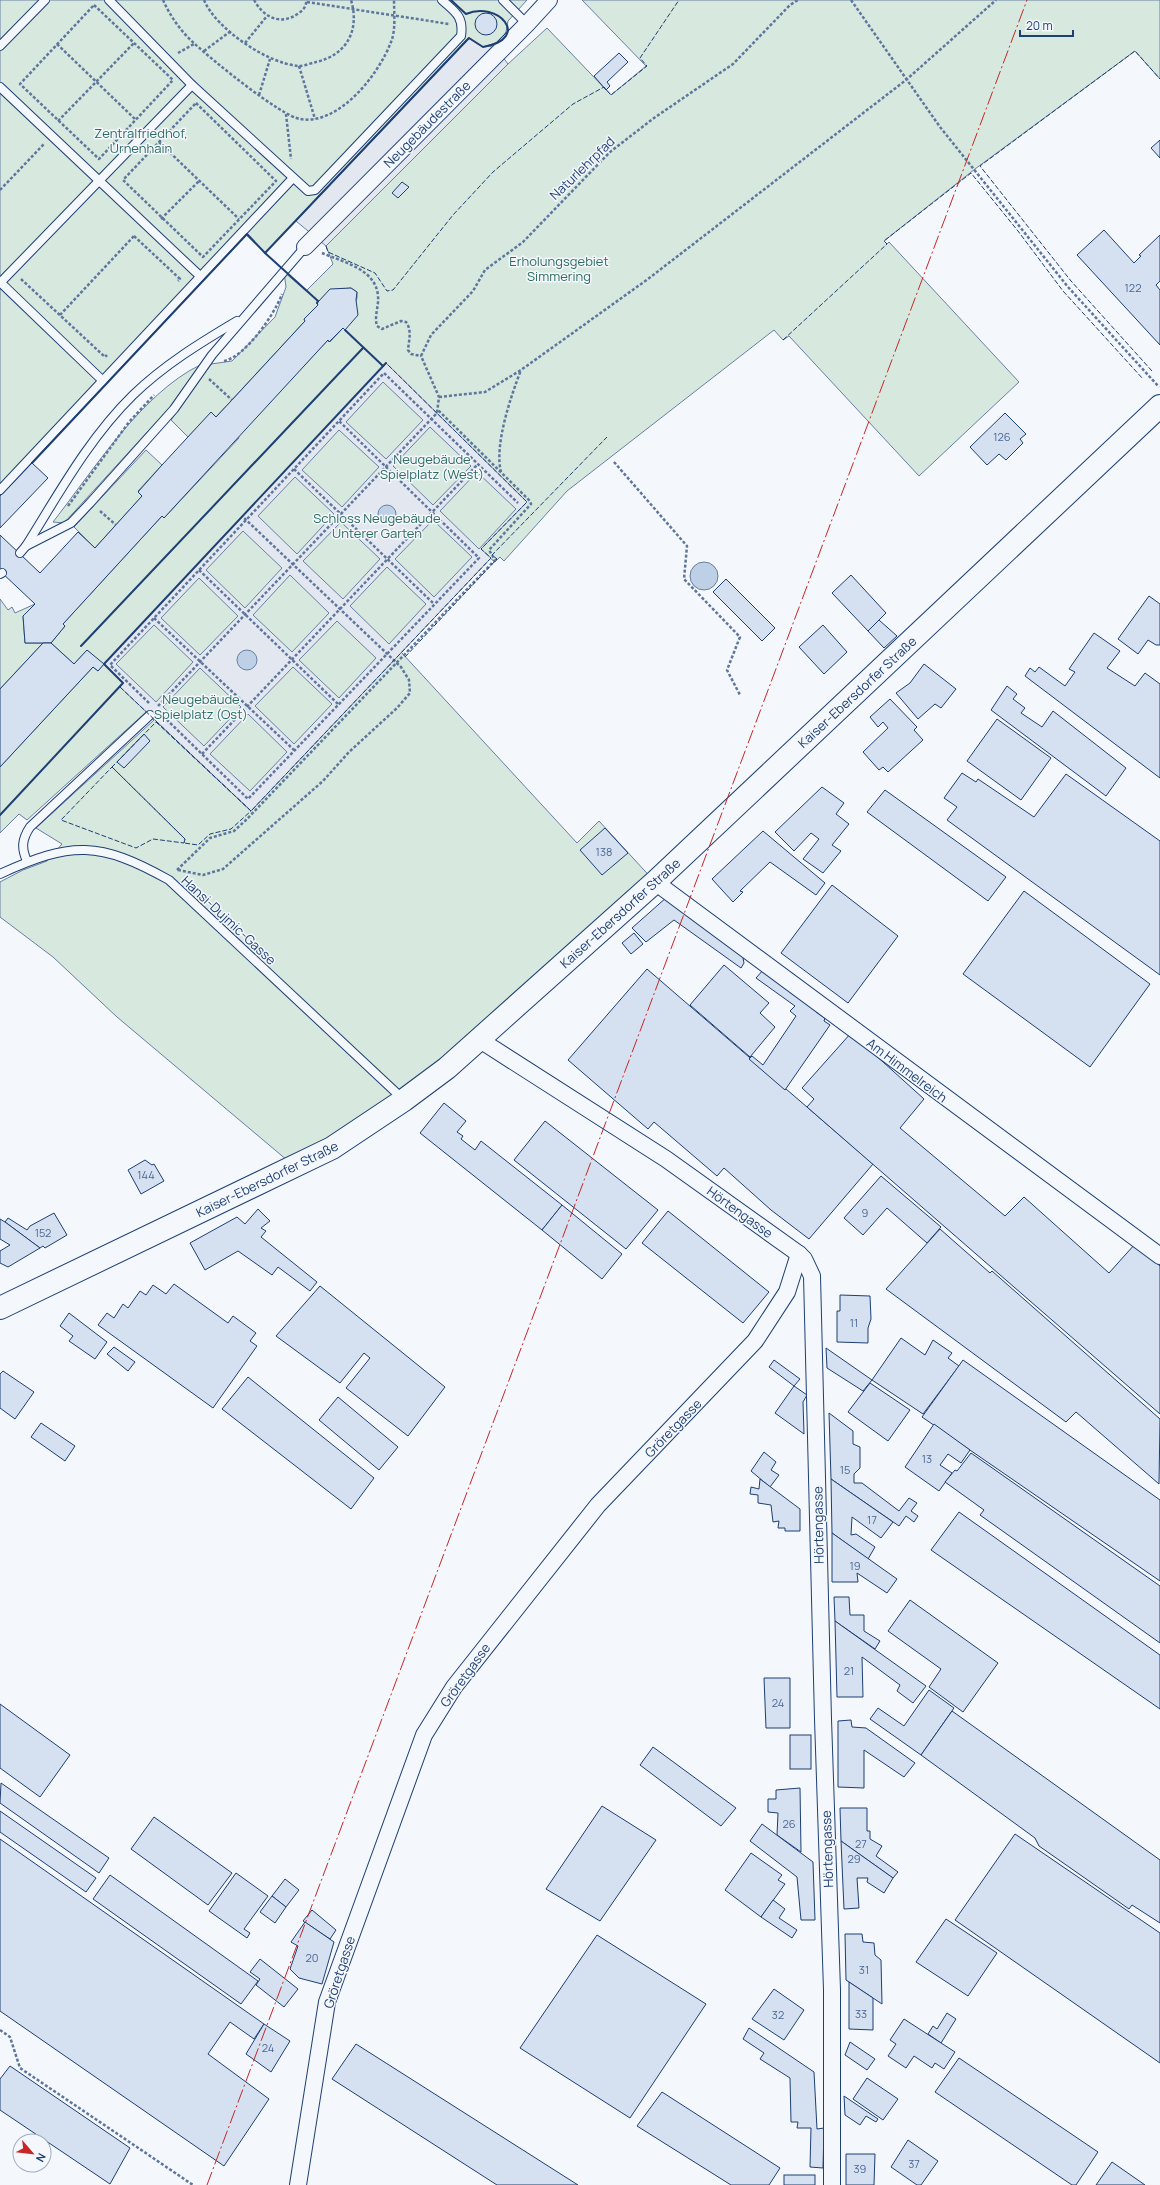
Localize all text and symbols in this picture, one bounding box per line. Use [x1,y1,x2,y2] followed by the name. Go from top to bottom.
[1020,12,1073,38] scale bar
[1026,17,1053,34] text: 20 m
[379,76,475,172] street label: Neugebäudestraße
[94,124,188,157] park label: Zentralfriedhof, Urnenhain
[546,132,618,204] street label: Naturlehrpfad
[509,252,609,285] park label: Erholungsgebiet Simmering
[1125,280,1141,295] house number: 122
[993,429,1011,444] house number: 126
[380,450,484,483] park label: Neugebäude Spielplatz (West)
[313,509,441,542] park label: Schloss Neugebäude Unterer Garten
[794,632,920,752] street label: Kaiser-Ebersdorfer Straße
[154,690,248,723] park label: Neugebäude Spielplatz (Ost)
[596,844,612,859] house number: 138
[556,854,684,972] street label: Kaiser-Ebersdorfer Straße
[178,871,280,969] street label: Hansi-Dujmic-Gasse
[863,1034,951,1106] street label: Am Himmelreich
[193,1137,341,1221] street label: Kaiser-Ebersdorfer Straße
[137,1167,155,1182] house number: 144
[703,1182,777,1242] street label: Hörtengasse
[862,1205,869,1220] house number: 9
[35,1225,51,1240] house number: 152
[850,1315,858,1330] house number: 11
[640,1395,706,1461] street label: Gröretgasse
[922,1451,932,1466] house number: 13
[840,1462,850,1477] house number: 15
[808,1486,828,1564] street label: Hörtengasse
[867,1512,877,1527] house number: 17
[849,1558,861,1573] house number: 19
[436,1639,495,1711] street label: Gröretgasse
[844,1663,854,1678] house number: 21
[772,1695,784,1710] house number: 24
[817,1810,837,1888] street label: Hörtengasse
[782,1816,796,1831] house number: 26
[855,1836,867,1851] house number: 27
[847,1851,861,1866] house number: 29
[319,1933,359,2010] street label: Gröretgasse
[306,1950,318,1965] house number: 20
[859,1962,869,1977] house number: 31
[855,2006,867,2021] house number: 33
[772,2007,784,2022] house number: 32
[262,2040,274,2055] house number: 24
[12,2133,52,2173] north arrow
[33,2151,50,2165] text: N
[908,2156,920,2171] house number: 37
[854,2161,867,2176] house number: 39

